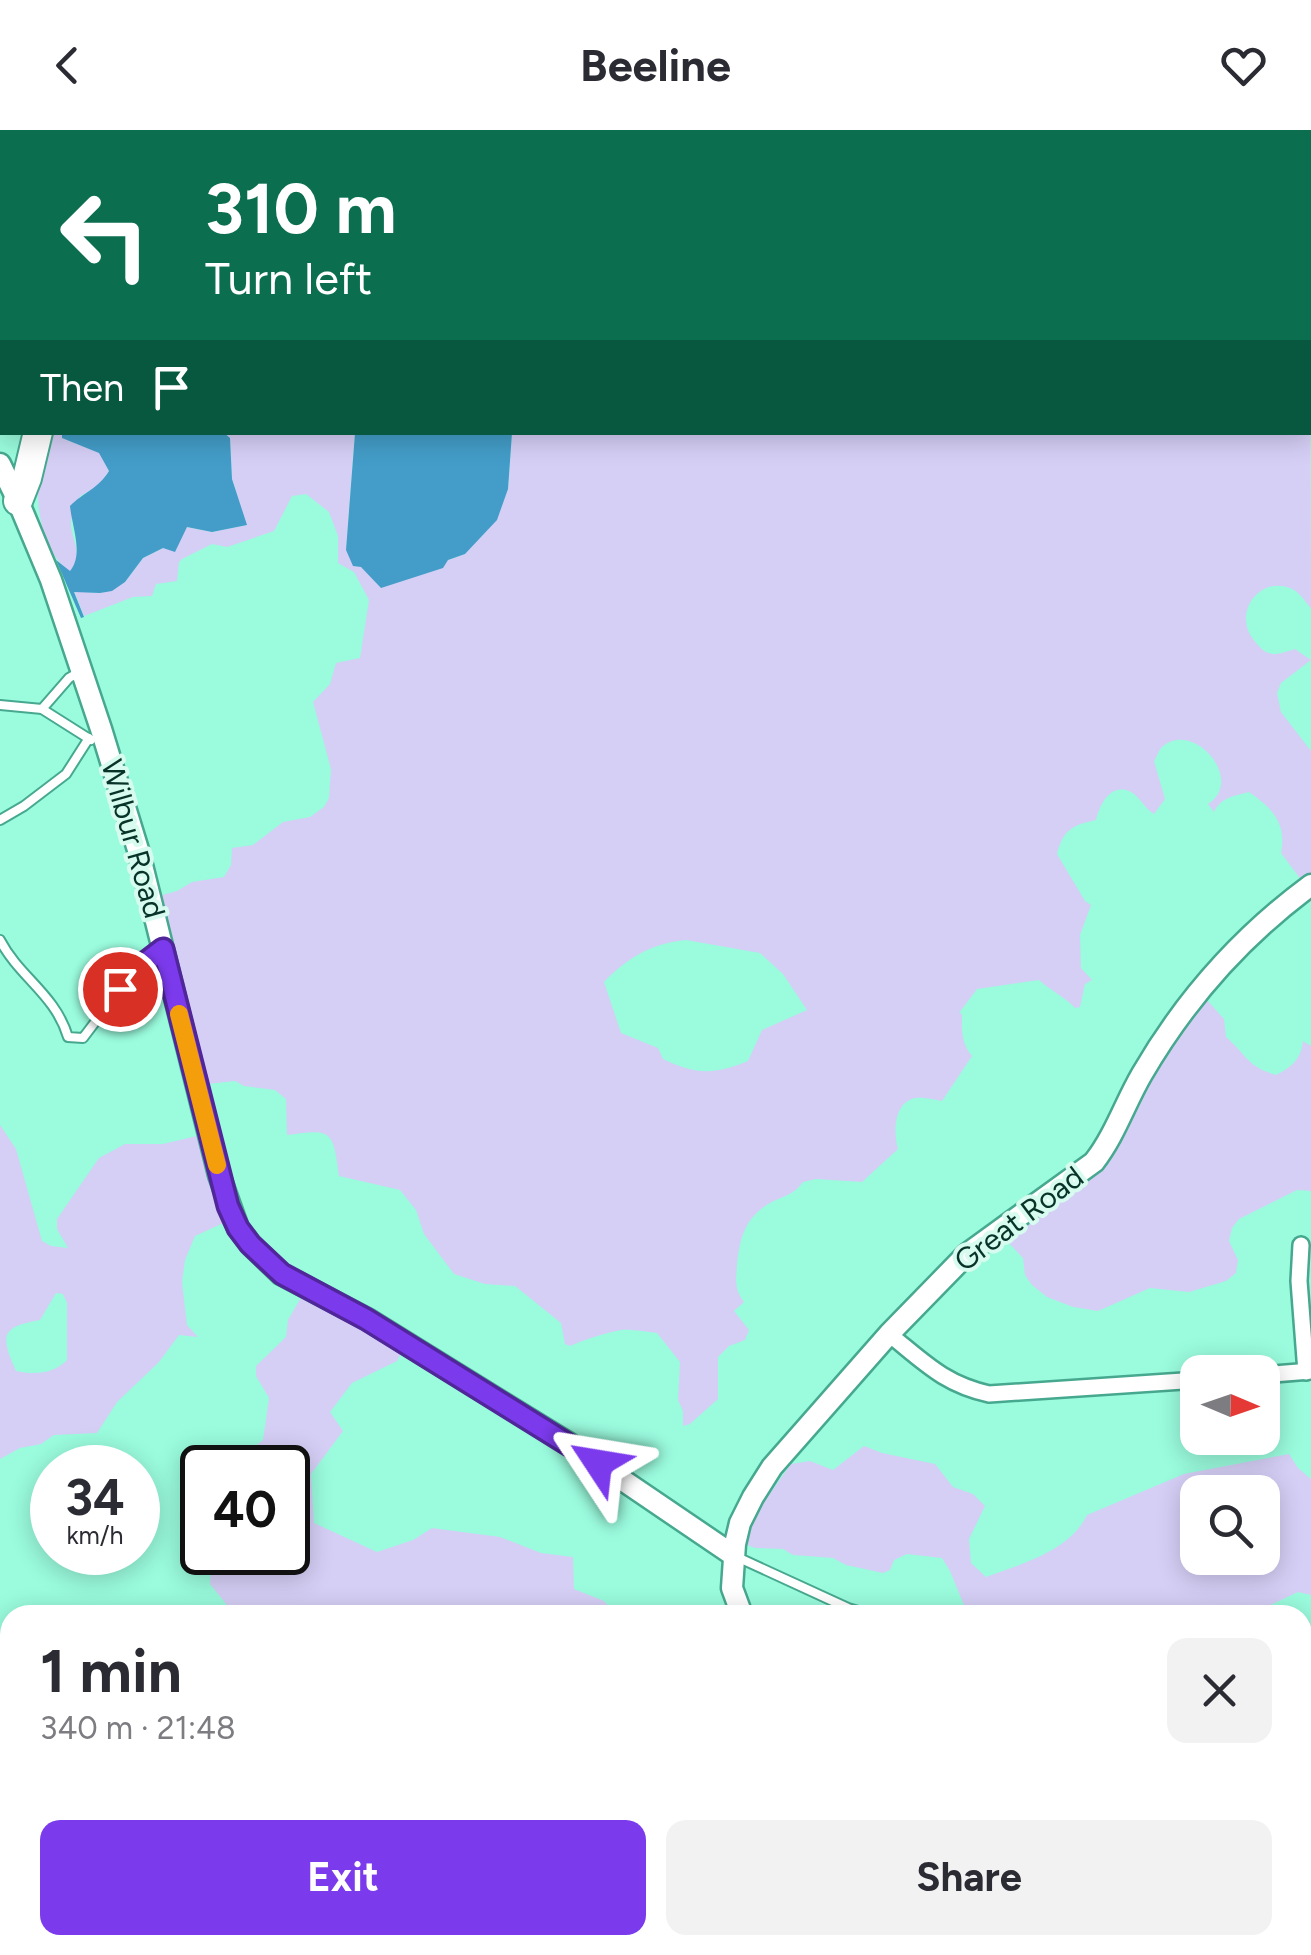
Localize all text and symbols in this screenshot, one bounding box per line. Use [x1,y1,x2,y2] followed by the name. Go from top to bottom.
[40,38,95,93] icon: back
[580,38,731,92] text: Beeline
[1216,38,1271,93] icon: heart
[205,166,397,251] text: 310 m
[40,170,170,300] icon: left
[205,251,372,305] text: Turn left
[144,360,199,415] icon: arrive
[40,365,124,411] text: Then
[93,755,174,922] street label: Wilbur Road
[78,947,163,1032] pin
[93,962,148,1017] icon: arrive
[947,1158,1091,1279] street label: Great Road
[1180,1355,1280,1455] north arrow
[1180,1355,1280,1575] map controls
[546,1411,650,1515] position arrow
[180,1445,310,1575] speed limit sign: 40
[65,1467,125,1528] text: 34
[1180,1475,1280,1575] button: search
[66,1520,124,1550] text: km/h
[40,1635,182,1707] text: 1 min
[1167,1638,1272,1743] button: close
[40,1709,236,1747] text: 340 m · 21:48
[40,1820,646,1935] button: Exit
[666,1820,1272,1935] button: Share

